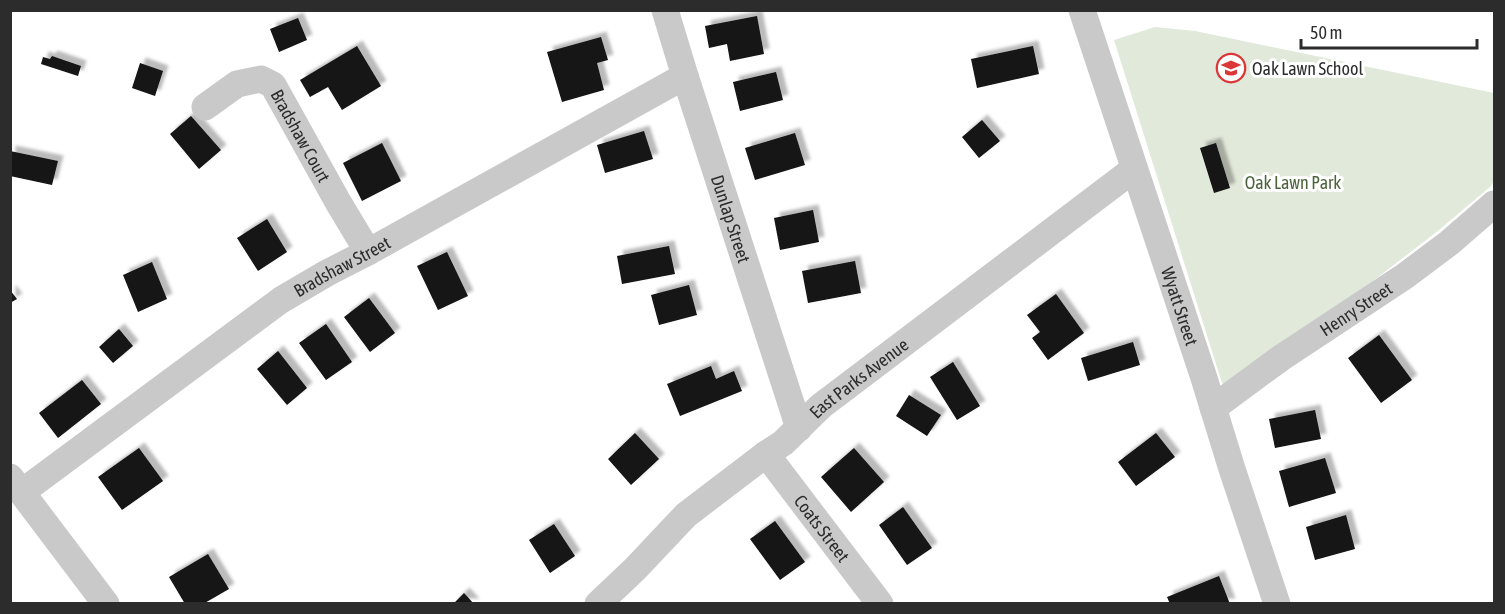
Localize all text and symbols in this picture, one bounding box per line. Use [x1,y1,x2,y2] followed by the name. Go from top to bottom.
[1301,12,1476,50] scale bar
[1310,22,1342,43] text: 50 m
[1215,52,1247,84] school or university icon: Oak Lawn School
[1252,58,1363,79] place label: Oak Lawn School
[267,85,335,185] street label: Bradshaw Court
[707,172,755,265] street label: Dunlap Street
[1245,172,1341,193] park label: Oak Lawn Park
[290,231,394,301] street label: Bradshaw Street
[1157,264,1203,348] street label: Wyatt Street
[1316,277,1396,340] street label: Henry Street
[805,333,912,422] street label: East Parks Avenue
[790,490,854,566] street label: Coats Street

